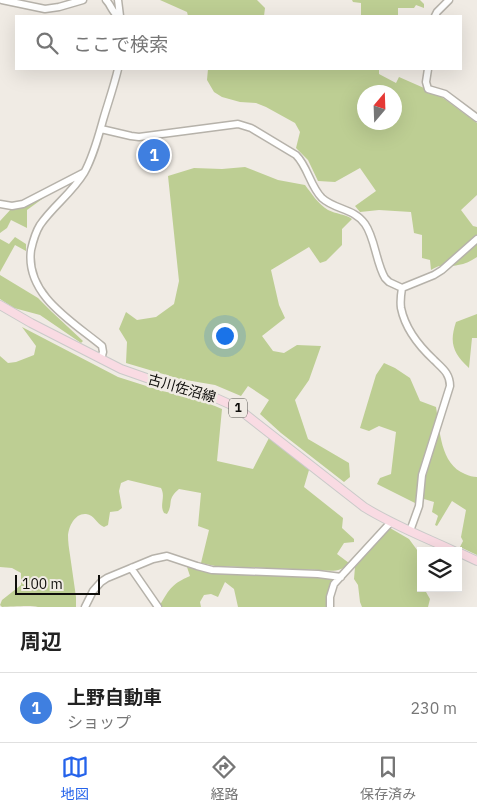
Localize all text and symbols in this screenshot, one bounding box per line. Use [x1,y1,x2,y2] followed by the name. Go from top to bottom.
[15,15,462,70] search box
[33,29,61,57] icon: search
[73,32,168,56] text: ここで検索
[357,85,402,130] north arrow
[138,136,170,174] pin: 1
[212,323,238,349] your location
[146,370,218,406] street label: 古川佐沼線
[229,398,247,418] road number: 1
[417,547,462,592] map controls
[417,547,462,592] button: layers
[15,572,100,595] scale bar
[22,575,63,593] text: 100 m
[20,627,62,655] text: 周辺
[67,685,162,709] text: 上野自動車
[31,698,41,718] text: 1
[410,698,457,718] text: 230 m
[67,712,131,732] text: ショップ
[61,753,89,803] tab: 地図
[210,753,238,803] tab: 経路
[360,753,416,803] tab: 保存済み

